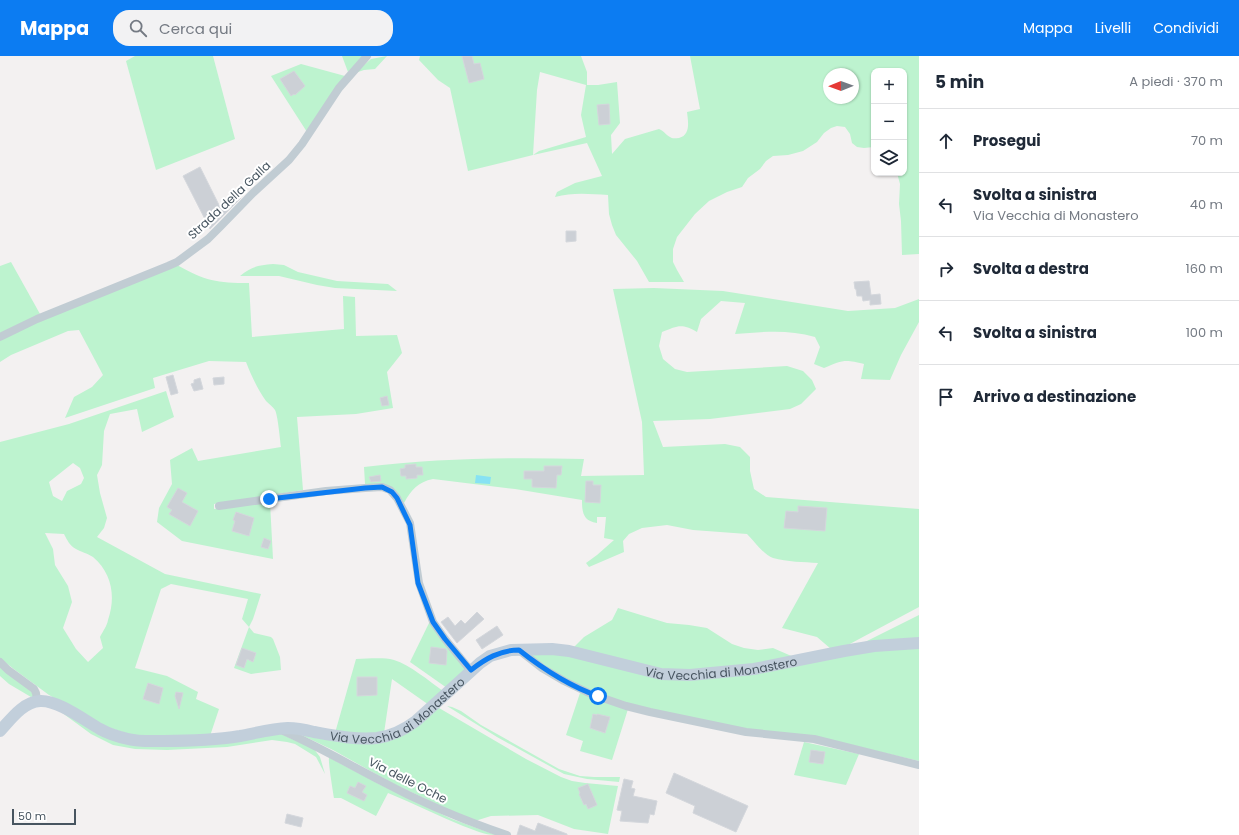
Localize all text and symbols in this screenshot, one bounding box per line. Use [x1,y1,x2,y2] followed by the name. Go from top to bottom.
[113,10,393,46] search box
[20,15,89,42] text: Mappa
[127,17,149,39] icon: search
[159,18,232,39] text: Cerca qui
[1023,18,1073,38] text: Mappa
[1095,18,1131,38] text: Livelli
[1153,18,1219,38] text: Condividi
[823,68,859,104] north arrow
[871,68,907,176] map controls
[871,68,907,104] button: +
[935,70,984,94] text: 5 min
[1129,72,1223,91] text: A piedi · 370 m
[871,104,907,140] button: −
[935,130,957,152] icon: ahead
[973,130,1041,151] text: Prosegui
[1191,131,1223,150] text: 70 m
[871,140,907,176] button: layers
[184,157,274,243] street label: Strada della Galla
[973,184,1097,205] text: Svolta a sinistra
[935,194,957,216] icon: left
[1190,195,1223,214] text: 40 m
[973,206,1138,225] text: Via Vecchia di Monastero
[935,258,957,280] icon: right
[973,258,1089,279] text: Svolta a destra
[1186,259,1223,278] text: 160 m
[935,322,957,344] icon: left
[973,322,1097,343] text: Svolta a sinistra
[1186,323,1223,342] text: 100 m
[935,386,957,408] icon: arrive
[973,386,1136,407] text: Arrivo a destinazione
[260,490,278,508] route end
[643,652,799,684] street label: Via Vecchia di Monastero
[329,673,468,747] street label: Via Vecchia di Monastero
[589,687,607,705] route start
[366,753,450,807] street label: Via delle Oche
[12,807,76,826] scale bar
[18,808,46,824] text: 50 m

